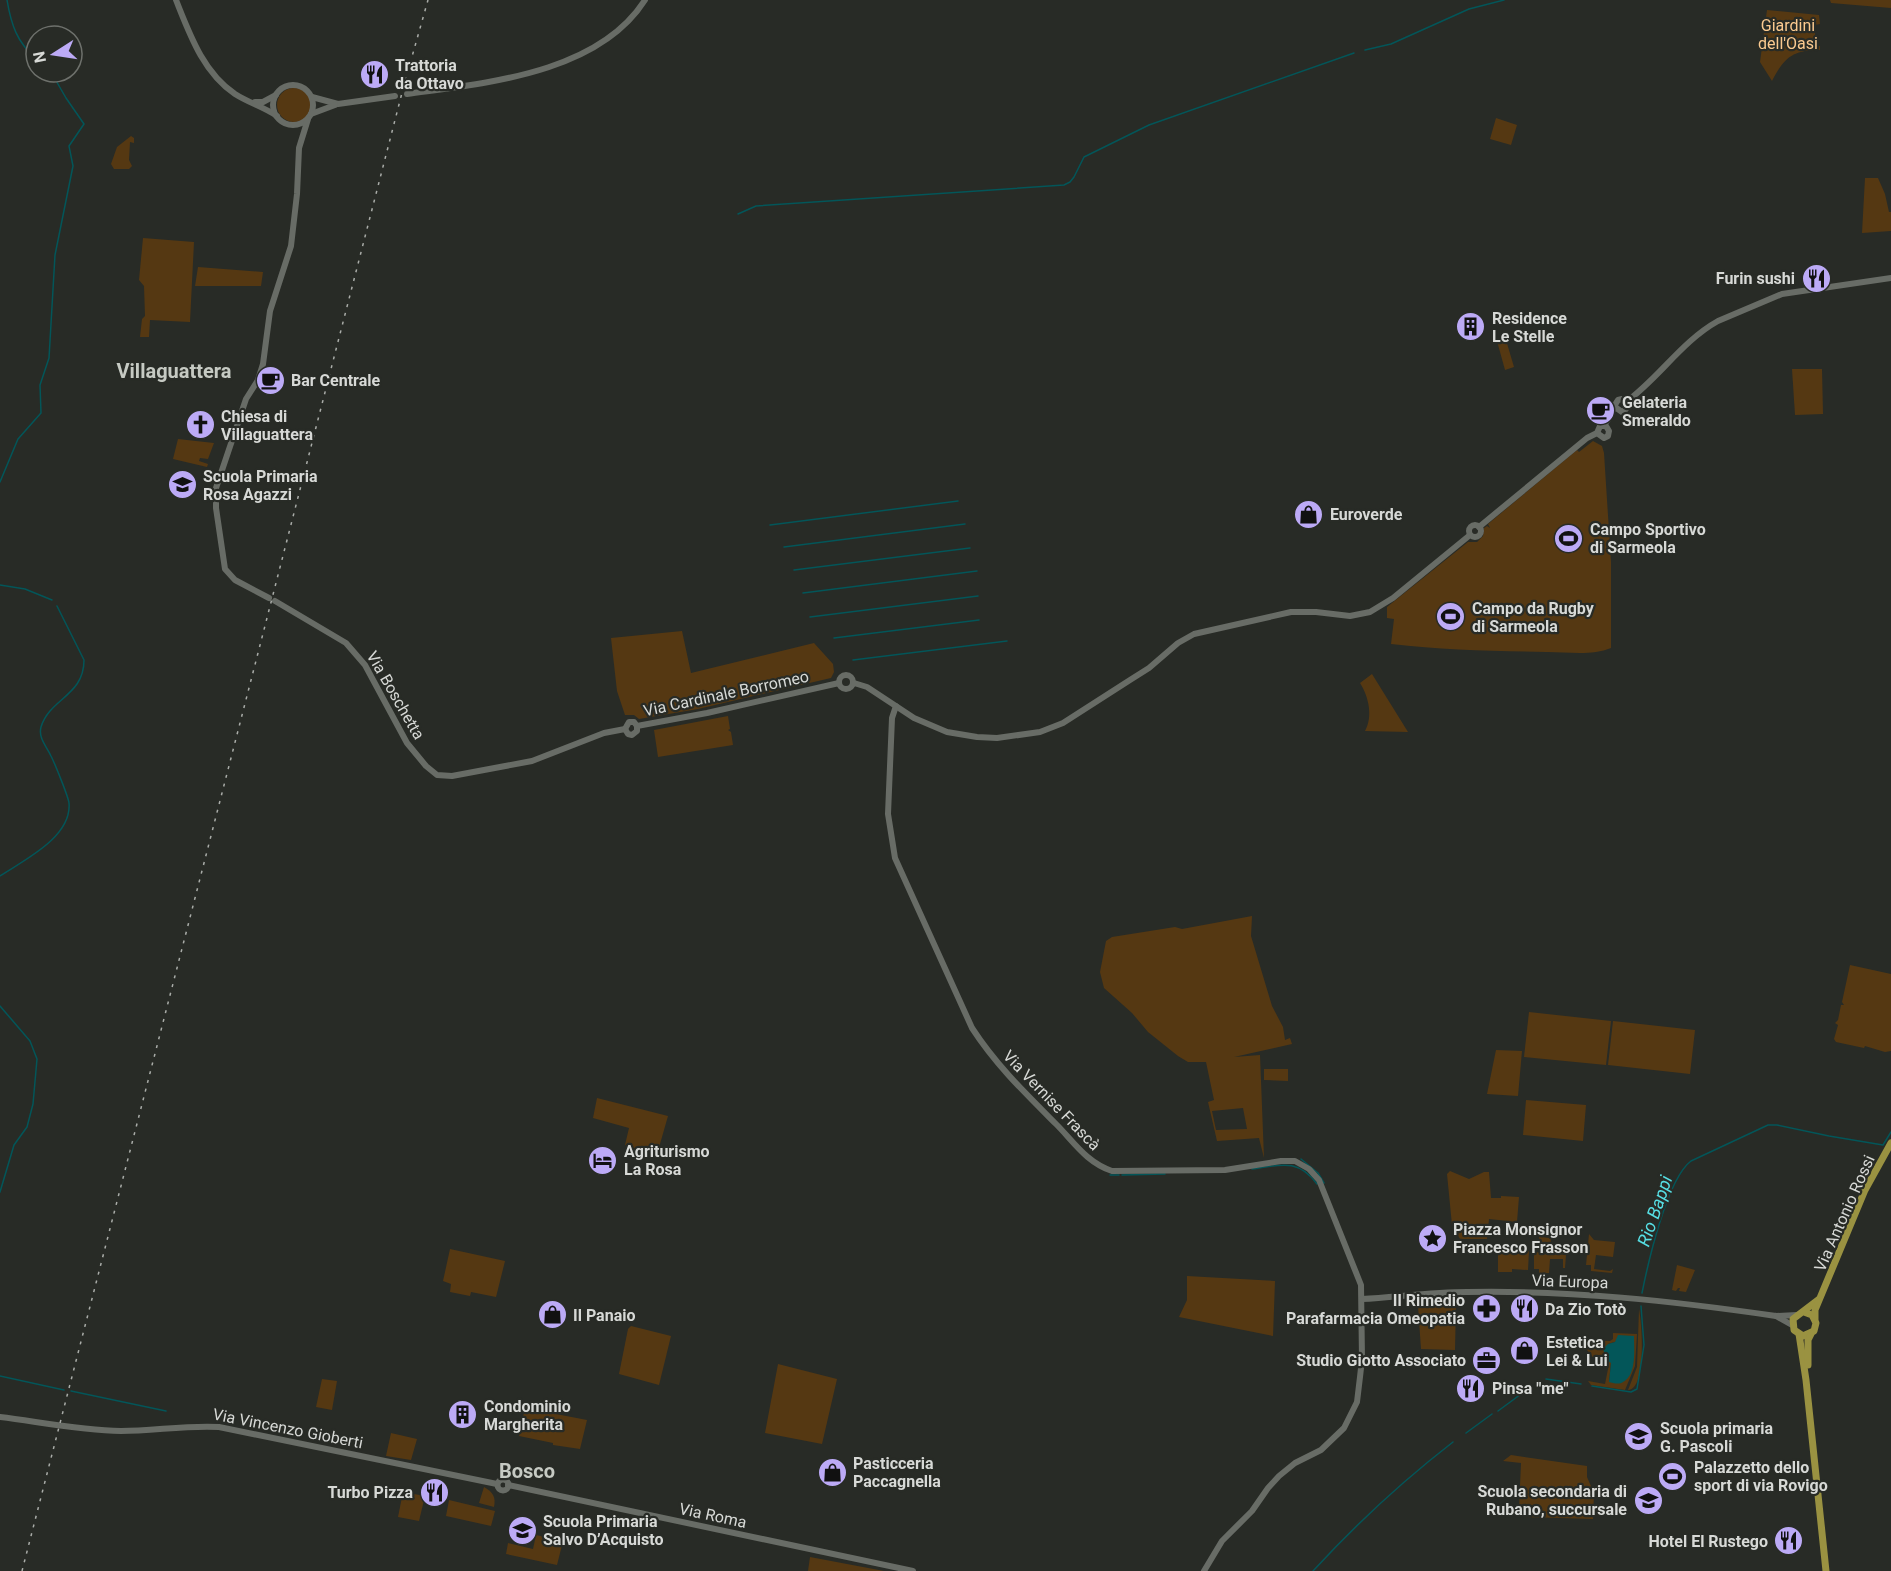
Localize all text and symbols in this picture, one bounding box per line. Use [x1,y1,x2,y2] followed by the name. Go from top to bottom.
[1758,16,1818,53] park label: Giardini dell'Oasi
[24,24,84,84] north arrow
[29,50,50,65] text: N
[395,56,464,93] place label: Trattoria da Ottavo
[358,58,390,90] restaurant icon: Trattoria da Ottavo
[1800,262,1832,294] restaurant icon: Furin sushi
[1716,269,1795,288] place label: Furin sushi
[1492,309,1567,346] place label: Residence Le Stelle
[1455,311,1487,343] building icon: Residence Le Stelle
[116,359,232,383] district label: Villaguattera
[254,364,286,396] cafe icon: Bar Centrale
[291,371,380,390] place label: Bar Centrale
[1622,393,1691,430] place label: Gelateria Smeraldo
[1585,395,1617,427] cafe icon: Gelateria Smeraldo
[221,407,313,444] place label: Chiesa di Villaguattera
[184,409,216,441] church icon: Chiesa di Villaguattera
[203,467,318,504] place label: Scuola Primaria Rosa Agazzi
[166,469,198,501] school or university icon: Scuola Primaria Rosa Agazzi
[1293,498,1325,530] shop icon: Euroverde
[1330,505,1403,524] place label: Euroverde
[1590,520,1706,557] place label: Campo Sportivo di Sarmeola
[1553,522,1585,554] sports icon: Campo Sportivo di Sarmeola
[1472,599,1595,636] place label: Campo da Rugby di Sarmeola
[1435,601,1467,633] sports icon: Campo da Rugby di Sarmeola
[363,648,429,743] street label: Via Boschetta
[642,667,810,720] street label: Via Cardinale Borromeo
[999,1046,1104,1154] street label: Via Vernise Frascà
[624,1142,710,1179] place label: Agriturismo La Rosa
[587,1144,619,1176] hotel icon: Agriturismo La Rosa
[1810,1152,1879,1274] street label: Via Antonio Rossi
[1633,1172,1677,1249] water label: Rio Bappi
[1453,1220,1588,1257] place label: Piazza Monsignor Francesco Frasson
[1416,1222,1448,1254] place icon: Piazza Monsignor Francesco Frasson
[1531,1271,1609,1292] street label: Via Europa
[1286,1291,1465,1328] place label: Il Rimedio Parafarmacia Omeopatia
[1470,1293,1502,1325] pharmacy icon: Il Rimedio Parafarmacia Omeopatia
[1508,1293,1540,1325] restaurant icon: Da Zio Totò
[536,1299,568,1331] shop icon: Il Panaio
[1545,1300,1626,1319] place label: Da Zio Totò
[573,1306,635,1325] place label: Il Panaio
[1546,1333,1608,1370] place label: Estetica Lei & Lui
[1509,1335,1541,1367] shop icon: Estetica Lei & Lui
[1471,1344,1503,1376] office icon: Studio Giotto Associato
[1296,1351,1466,1370] place label: Studio Giotto Associato
[1455,1372,1487,1404] restaurant icon: Pinsa "me"
[1492,1379,1569,1398] place label: Pinsa "me"
[484,1397,571,1434] place label: Condominio Margherita
[447,1399,479,1431] building icon: Condominio Margherita
[211,1405,365,1452] street label: Via Vincenzo Gioberti
[1660,1419,1774,1456] place label: Scuola primaria G. Pascoli
[1623,1421,1655,1453] school or university icon: Scuola primaria G. Pascoli
[853,1454,941,1491] place label: Pasticceria Paccagnella
[816,1456,848,1488] shop icon: Pasticceria Paccagnella
[1694,1458,1828,1495] place label: Palazzetto dello sport di via Rovigo
[499,1459,555,1483] district label: Bosco
[1657,1460,1689,1492] sports icon: Palazzetto dello sport di via Rovigo
[418,1476,450,1508] restaurant icon: Turbo Pizza
[1477,1482,1627,1519] place label: Scuola secondaria di Rubano, succursale
[327,1483,413,1502] place label: Turbo Pizza
[1632,1484,1664,1516] school or university icon: Scuola secondaria di Rubano, succursale
[677,1499,748,1532] street label: Via Roma
[543,1512,664,1549] place label: Scuola Primaria Salvo D’Acquisto
[506,1514,538,1546] school or university icon: Scuola Primaria Salvo D’Acquisto
[1773,1525,1805,1557] restaurant icon: Hotel El Rustego
[1649,1532,1768,1551] place label: Hotel El Rustego

